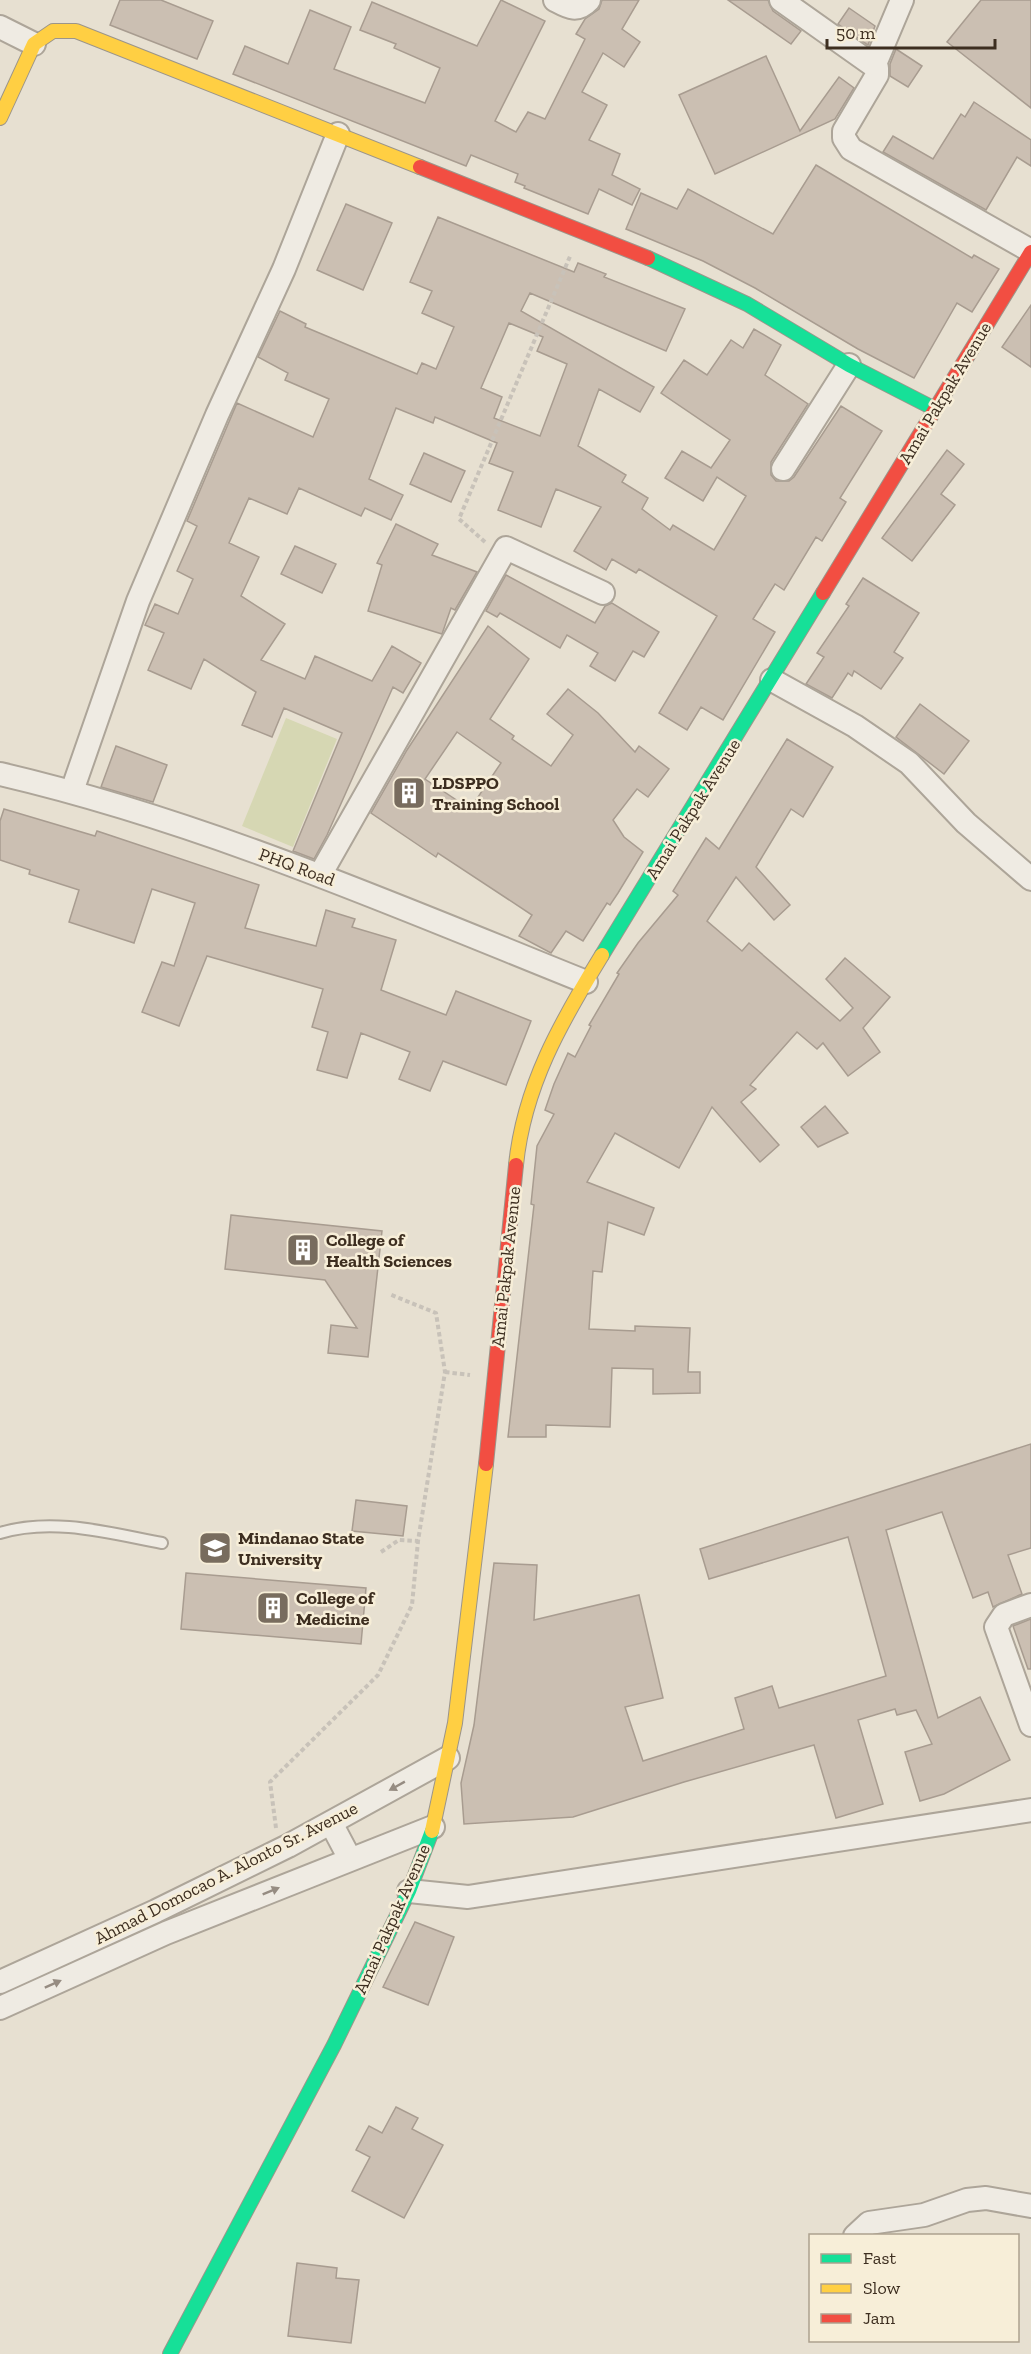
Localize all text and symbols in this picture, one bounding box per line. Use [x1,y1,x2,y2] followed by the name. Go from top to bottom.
[827,12,995,50] scale bar
[836,22,876,44] text: 50 m
[894,318,996,468] street label: Amai Pakpak Avenue
[641,735,745,883] street label: Amai Pakpak Avenue
[432,772,559,815] place label: LDSPPO Training School
[391,775,427,811] building icon: LDSPPO Training School
[256,843,338,891] street label: PHQ Road
[487,1185,525,1349] street label: Amai Pakpak Avenue
[326,1229,452,1272] place label: College of Health Sciences
[285,1232,321,1268] building icon: College of Health Sciences
[238,1527,365,1570] place label: Mindanao State University
[197,1530,233,1566] school or university icon: Mindanao State University
[296,1587,376,1630] place label: College of Medicine
[255,1590,291,1626] building icon: College of Medicine
[388,1781,405,1791] one-way arrow
[91,1797,361,1949] street label: Ahmad Domocao A. Alonto Sr. Avenue
[349,1841,435,1997] street label: Amai Pakpak Avenue
[262,1886,280,1895] one-way arrow
[45,1979,63,1989] one-way arrow
[809,2234,1019,2342] legend
[863,2247,896,2269] text: Fast
[863,2277,900,2299] text: Slow
[863,2307,895,2329] text: Jam

